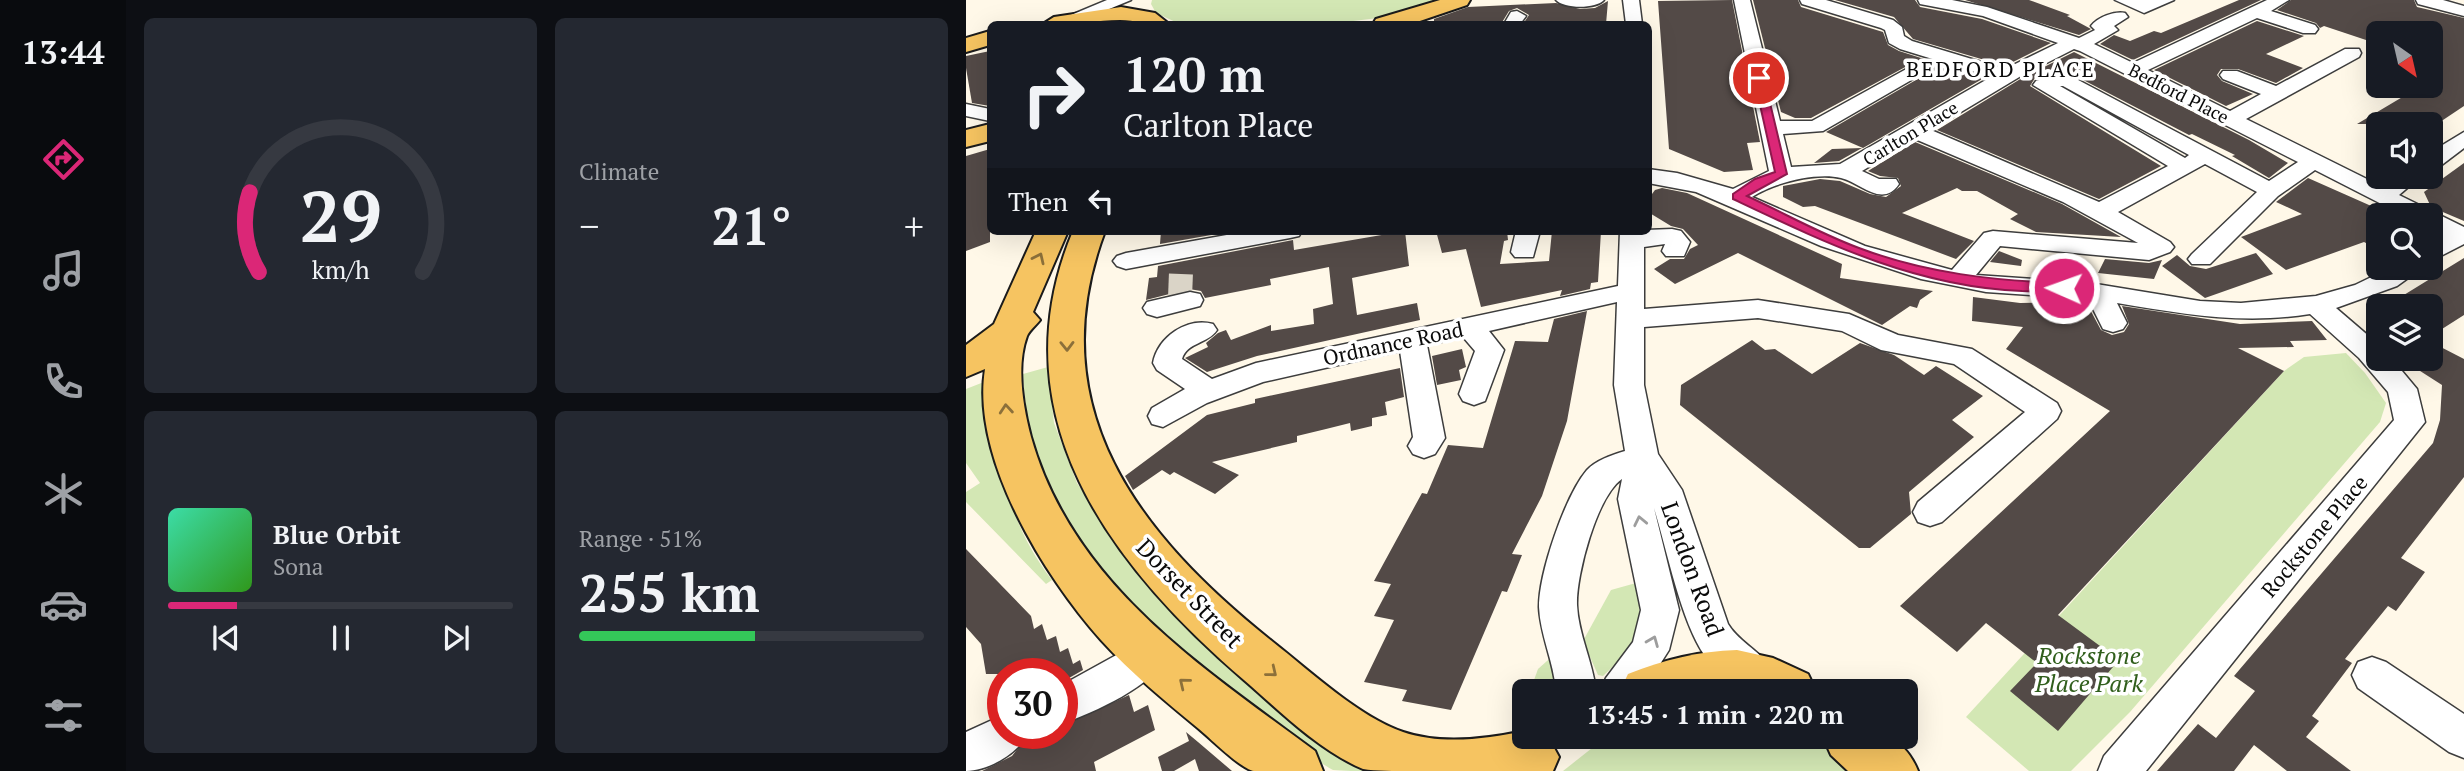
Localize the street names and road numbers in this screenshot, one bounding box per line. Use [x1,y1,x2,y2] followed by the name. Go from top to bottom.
[2125,57,2233,129] street label: Bedford Place
[1858,95,1962,171] street label: Carlton Place
[1320,314,1466,372] street label: Ordnance Road
[2255,469,2373,603] street label: Rockstone Place
[1654,497,1732,641] street label: London Road
[1130,531,1250,655] street label: Dorset Street

